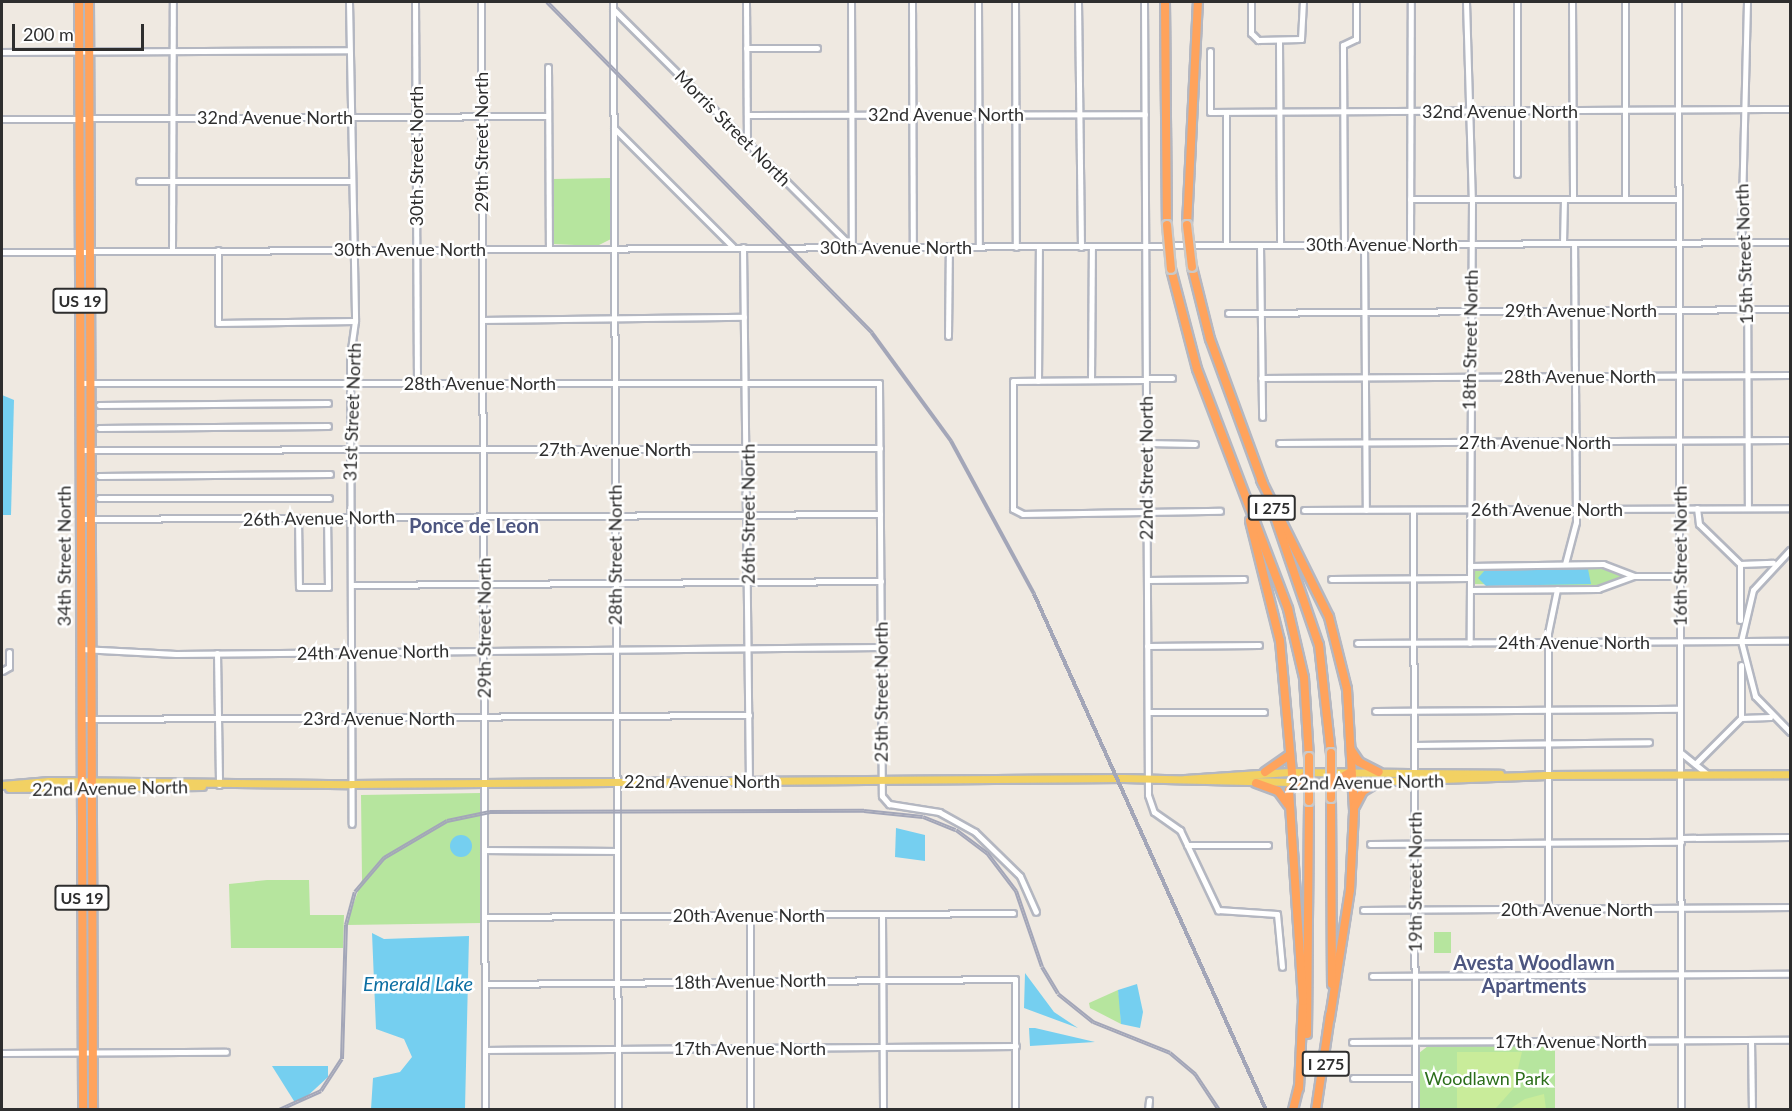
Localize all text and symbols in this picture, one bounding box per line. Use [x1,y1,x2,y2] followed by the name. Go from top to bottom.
[15,12,147,50] scale bar
[23,23,74,45] text: 200 m
[670,65,796,191] street label: Morris Street North
[470,72,492,212] street label: 29th Street North
[405,86,427,226] street label: 30th Street North
[1422,100,1578,122] street label: 32nd Avenue North
[868,103,1024,125] street label: 32nd Avenue North
[197,106,353,128] street label: 32nd Avenue North
[1731,183,1757,325] street label: 15th Street North
[1306,233,1458,255] street label: 30th Avenue North
[820,236,972,258] street label: 30th Avenue North
[334,238,486,260] street label: 30th Avenue North
[1458,269,1482,411] street label: 18th Street North
[52,288,109,314] road number: US 19
[1505,299,1657,321] street label: 29th Avenue North
[339,342,365,482] street label: 31st Street North
[1504,365,1656,387] street label: 28th Avenue North
[404,372,556,394] street label: 28th Avenue North
[1135,396,1157,540] street label: 22nd Street North
[1459,431,1611,453] street label: 27th Avenue North
[539,438,691,460] street label: 27th Avenue North
[737,444,759,584] street label: 26th Street North
[604,485,626,625] street label: 28th Street North
[53,486,75,626] street label: 34th Street North
[1669,486,1691,626] street label: 16th Street North
[1246,495,1298,521] road number: I 275
[1471,498,1623,520] street label: 26th Avenue North
[242,506,396,530] street label: 26th Avenue North
[409,513,539,537] district label: Ponce de Leon
[473,558,495,698] street label: 29th Street North
[870,622,892,762] street label: 25th Street North
[1498,631,1650,653] street label: 24th Avenue North
[296,640,450,664] street label: 24th Avenue North
[303,707,455,729] street label: 23rd Avenue North
[624,770,780,792] street label: 22nd Avenue North
[1288,770,1444,794] street label: 22nd Avenue North
[32,776,188,800] street label: 22nd Avenue North
[1404,812,1426,952] street label: 19th Street North
[54,885,110,911] road number: US 19
[1501,898,1653,920] street label: 20th Avenue North
[673,904,825,926] street label: 20th Avenue North
[1453,951,1615,998] district label: Avesta Woodlawn Apartments
[673,969,827,993] street label: 18th Avenue North
[363,971,473,995] water label: Emerald Lake
[1495,1030,1647,1052] street label: 17th Avenue North
[674,1037,826,1059] street label: 17th Avenue North
[1300,1051,1352,1077] road number: I 275
[1424,1067,1550,1089] park label: Woodlawn Park

